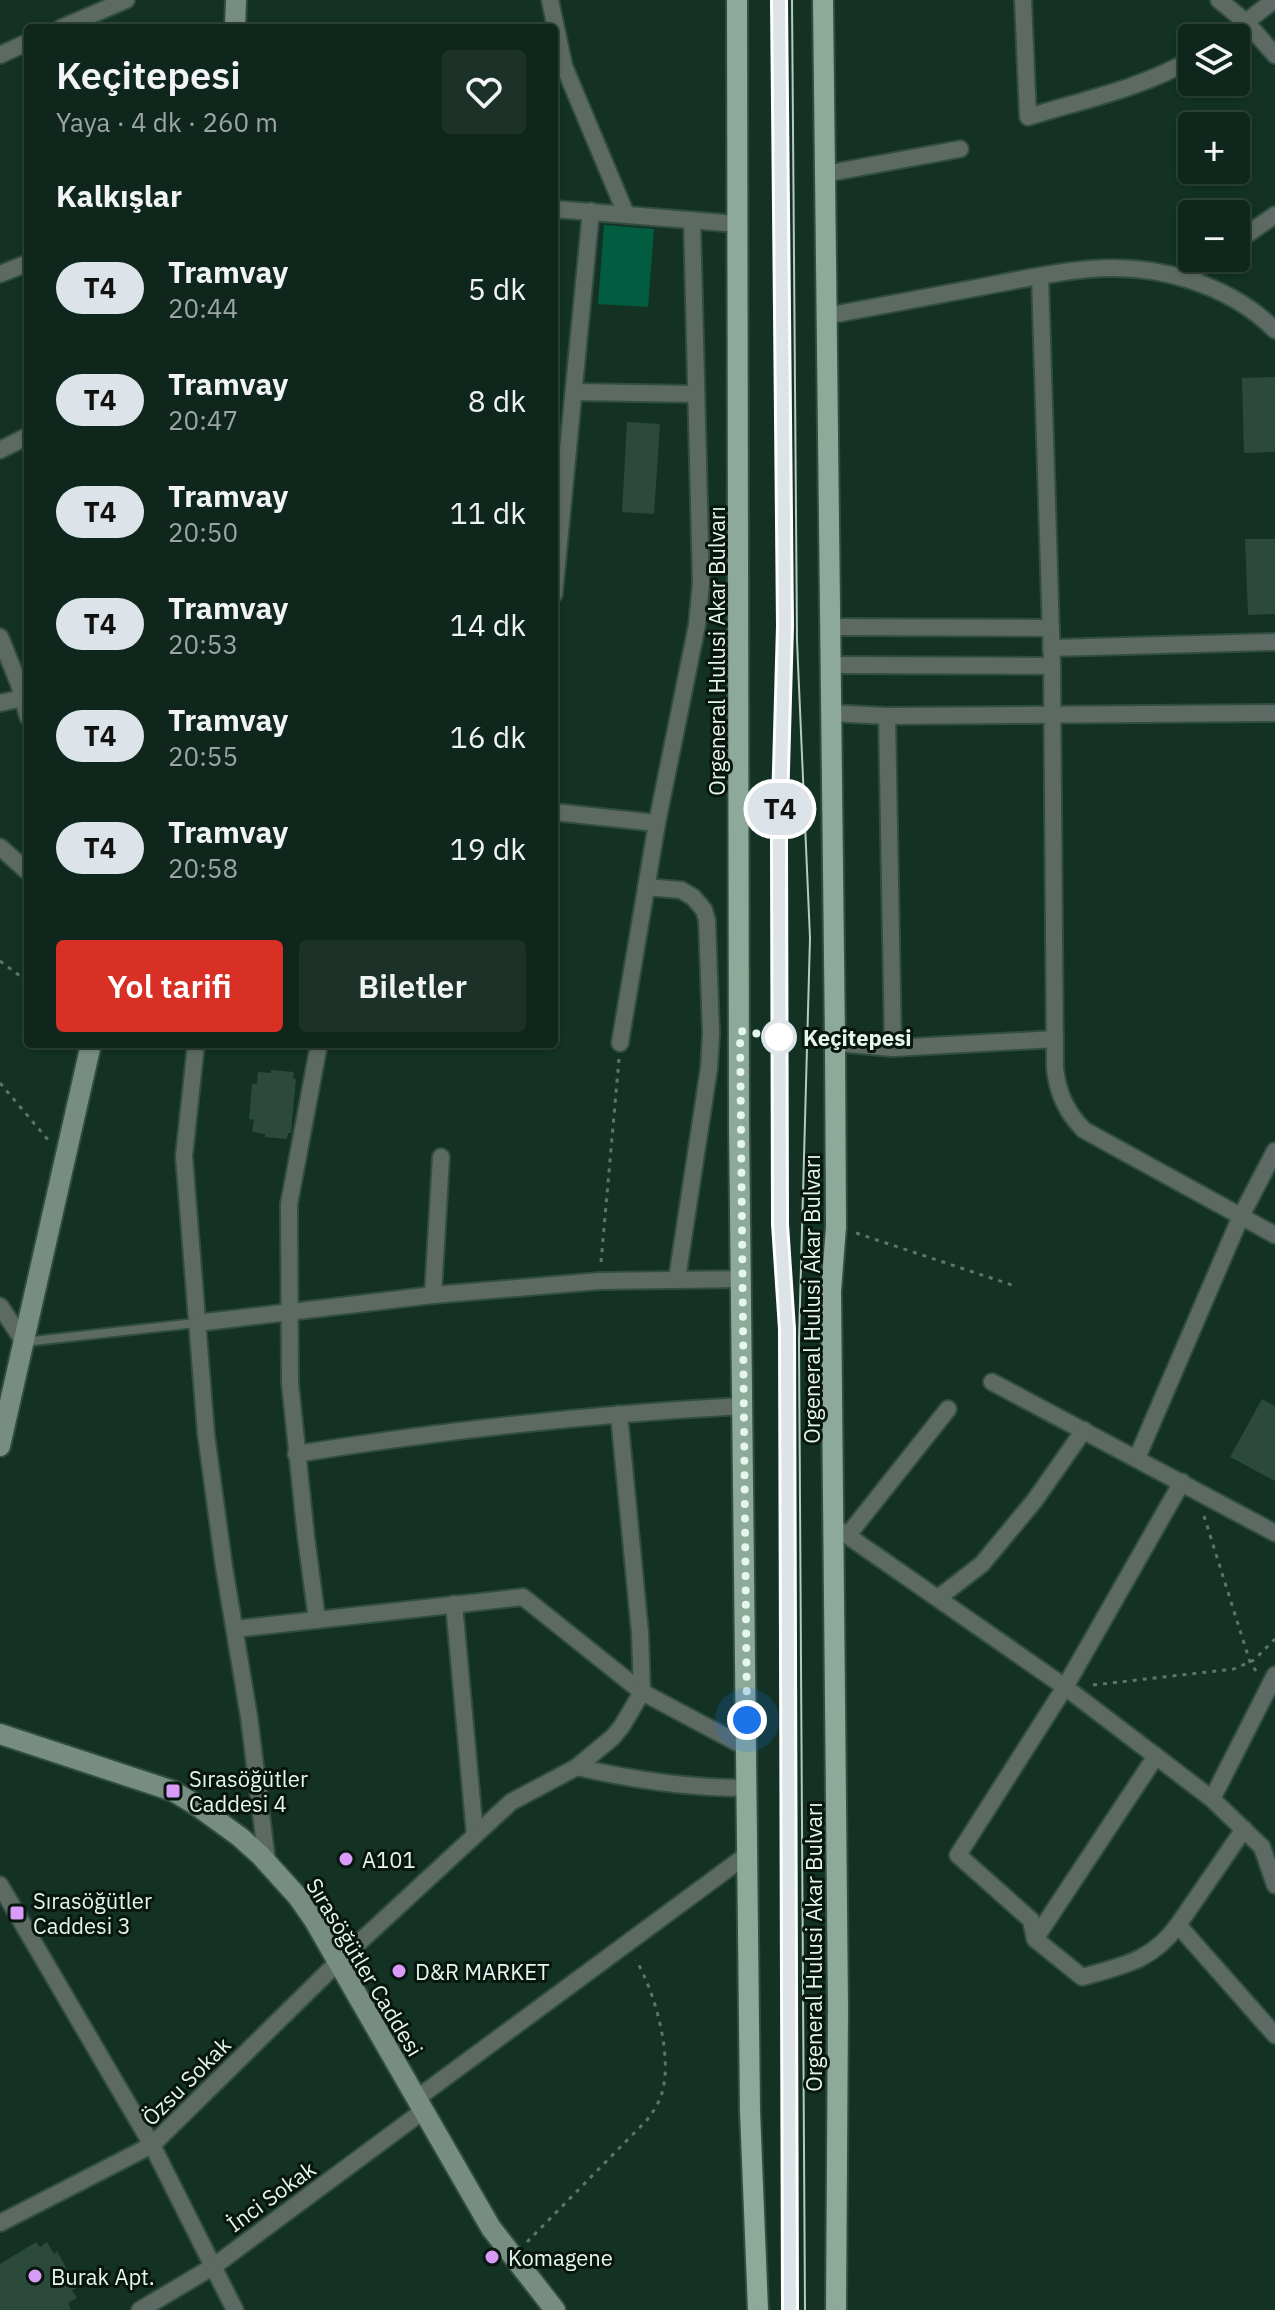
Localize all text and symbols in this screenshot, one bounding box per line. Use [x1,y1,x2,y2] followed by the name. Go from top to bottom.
[1178,24,1250,272] map controls
[1178,24,1250,96] button: layers
[56,50,241,99] text: Keçitepesi
[442,50,526,134] button: heart
[56,105,278,139] text: Yaya · 4 dk · 260 m
[1178,112,1250,184] button: +
[56,176,182,215] text: Kalkışlar
[1178,200,1250,272] button: −
[168,252,288,291] text: Tramvay
[83,269,117,306] text: T4
[468,269,526,308] text: 5 dk
[168,291,238,325] text: 20:44
[168,364,288,403] text: Tramvay
[83,381,117,418] text: T4
[468,381,526,420] text: 8 dk
[168,403,238,437] text: 20:47
[168,476,288,515] text: Tramvay
[83,493,117,530] text: T4
[450,493,526,532] text: 11 dk
[702,506,731,796] street label: Orgeneral Hulusi Akar Bulvarı
[168,515,238,549] text: 20:50
[168,588,288,627] text: Tramvay
[83,605,117,642] text: T4
[450,605,526,644] text: 14 dk
[168,627,238,661] text: 20:53
[168,700,288,739] text: Tramvay
[83,717,117,754] text: T4
[450,717,526,756] text: 16 dk
[168,739,238,773] text: 20:55
[744,783,816,835] line badge: T4
[763,790,797,827] text: T4
[168,812,288,851] text: Tramvay
[83,829,117,866] text: T4
[450,829,526,868] text: 19 dk
[168,851,238,885] text: 20:58
[56,940,283,1032] button: Yol tarifi
[299,940,526,1032] button: Biletler
[762,1020,796,1054] marker: Keçitepesi
[803,1023,912,1052] place label: Keçitepesi
[797,1154,826,1444] street label: Orgeneral Hulusi Akar Bulvarı
[727,1700,767,1740] your location
[189,1764,308,1818] place label: Sırasöğütler Caddesi 4
[164,1782,182,1800] marker: Sırasöğütler Caddesi 4
[799,1802,828,2092] street label: Orgeneral Hulusi Akar Bulvarı
[362,1845,416,1874] place label: A101
[337,1850,355,1868] marker: A101
[300,1872,430,2062] street label: Sırasöğütler Caddesi
[33,1886,152,1940] place label: Sırasöğütler Caddesi 3
[8,1904,26,1922] marker: Sırasöğütler Caddesi 3
[415,1957,550,1986] place label: D&R MARKET
[390,1962,408,1980] marker: D&R MARKET
[135,2030,237,2132] street label: Özsu Sokak
[221,2154,322,2238] street label: İnci Sokak
[508,2243,613,2272] place label: Komagene
[483,2248,501,2266] marker: Komagene
[51,2262,155,2291] place label: Burak Apt.
[26,2267,44,2285] marker: Burak Apt.

